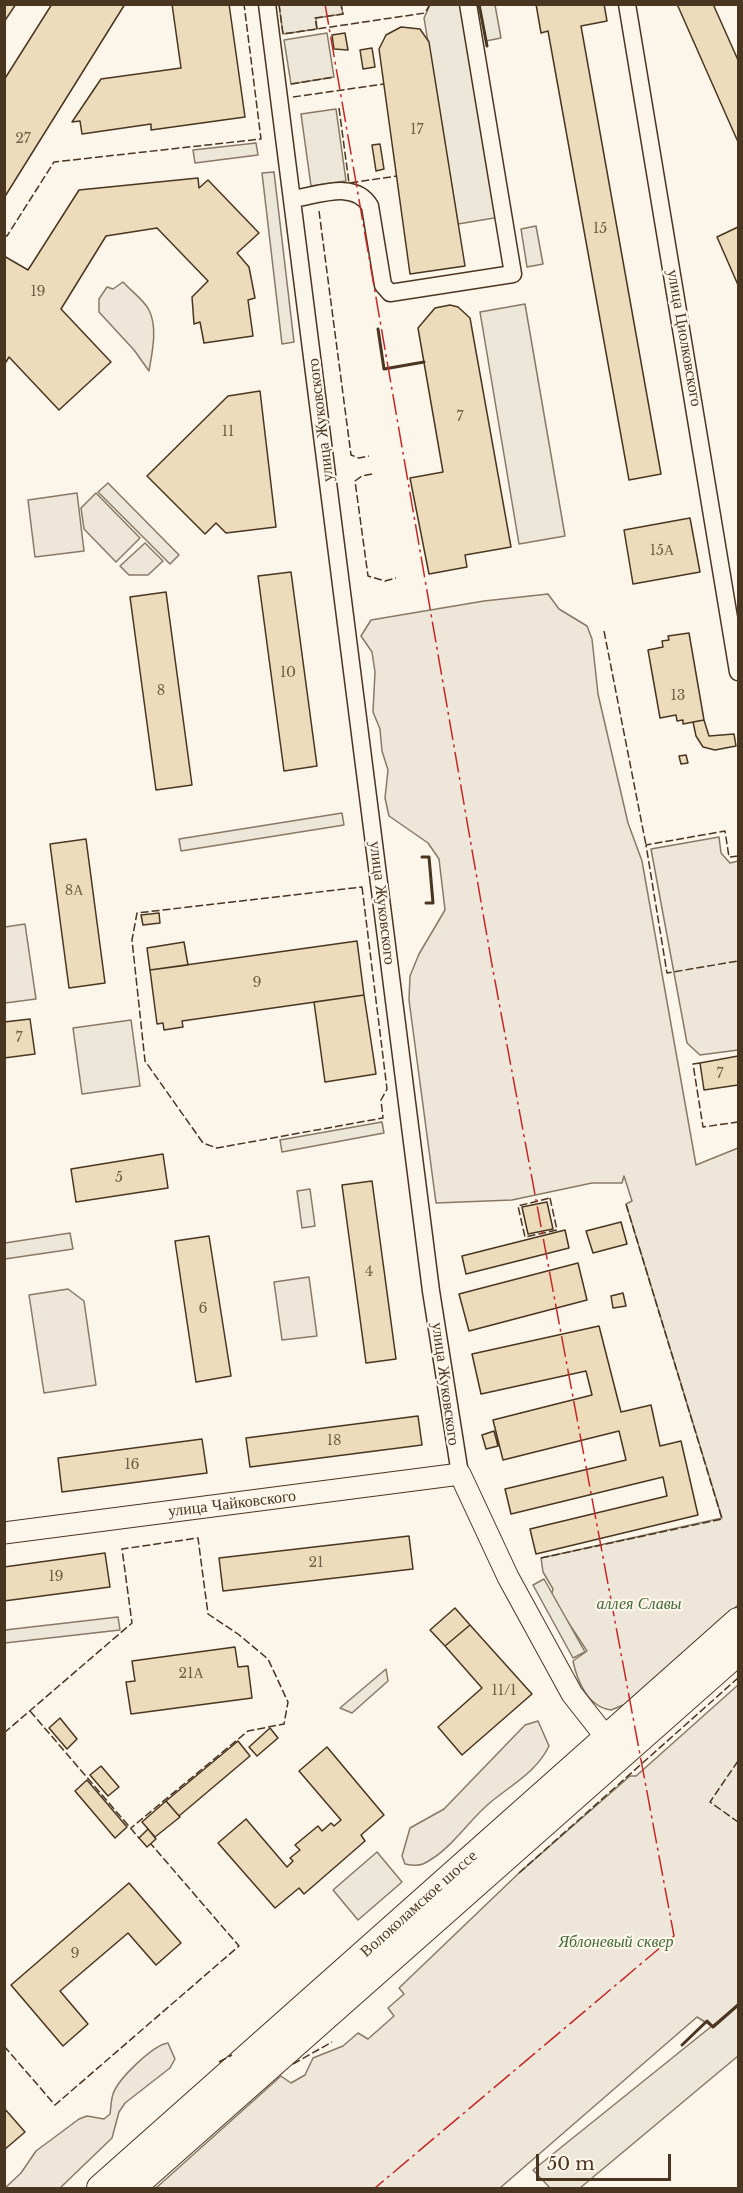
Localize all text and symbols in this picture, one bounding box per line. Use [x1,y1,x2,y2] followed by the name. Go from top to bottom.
[410,122,424,138] house number: 17
[15,131,31,147] house number: 27
[593,221,607,237] house number: 15
[663,268,705,408] street label: улица Циолковского
[30,284,46,300] house number: 19
[304,357,338,483] street label: улица Жуковского
[456,409,464,425] house number: 7
[222,424,234,440] house number: 11
[650,543,674,559] house number: 15А
[280,665,296,681] house number: 10
[157,683,165,699] house number: 8
[671,688,685,704] house number: 13
[365,840,399,966] street label: улица Жуковского
[65,883,83,899] house number: 8А
[252,975,262,991] house number: 9
[15,1030,23,1046] house number: 7
[716,1066,724,1082] house number: 7
[115,1170,123,1186] house number: 5
[365,1264,373,1280] house number: 4
[198,1301,208,1317] house number: 6
[427,1321,463,1447] street label: улица Жуковского
[327,1433,341,1449] house number: 18
[124,1457,140,1473] house number: 16
[167,1487,297,1521] street label: улица Чайковского
[309,1555,323,1571] house number: 21
[48,1569,64,1585] house number: 19
[597,1594,681,1614] park label: аллея Славы
[179,1666,203,1682] house number: 21А
[491,1683,517,1699] house number: 11/1
[357,1846,481,1962] street label: Волоколамское шоссе
[558,1932,674,1952] park label: Яблоневый сквер
[70,1946,80,1962] house number: 9
[539,2142,674,2180] scale bar
[547,2153,595,2175] text: 50 m

